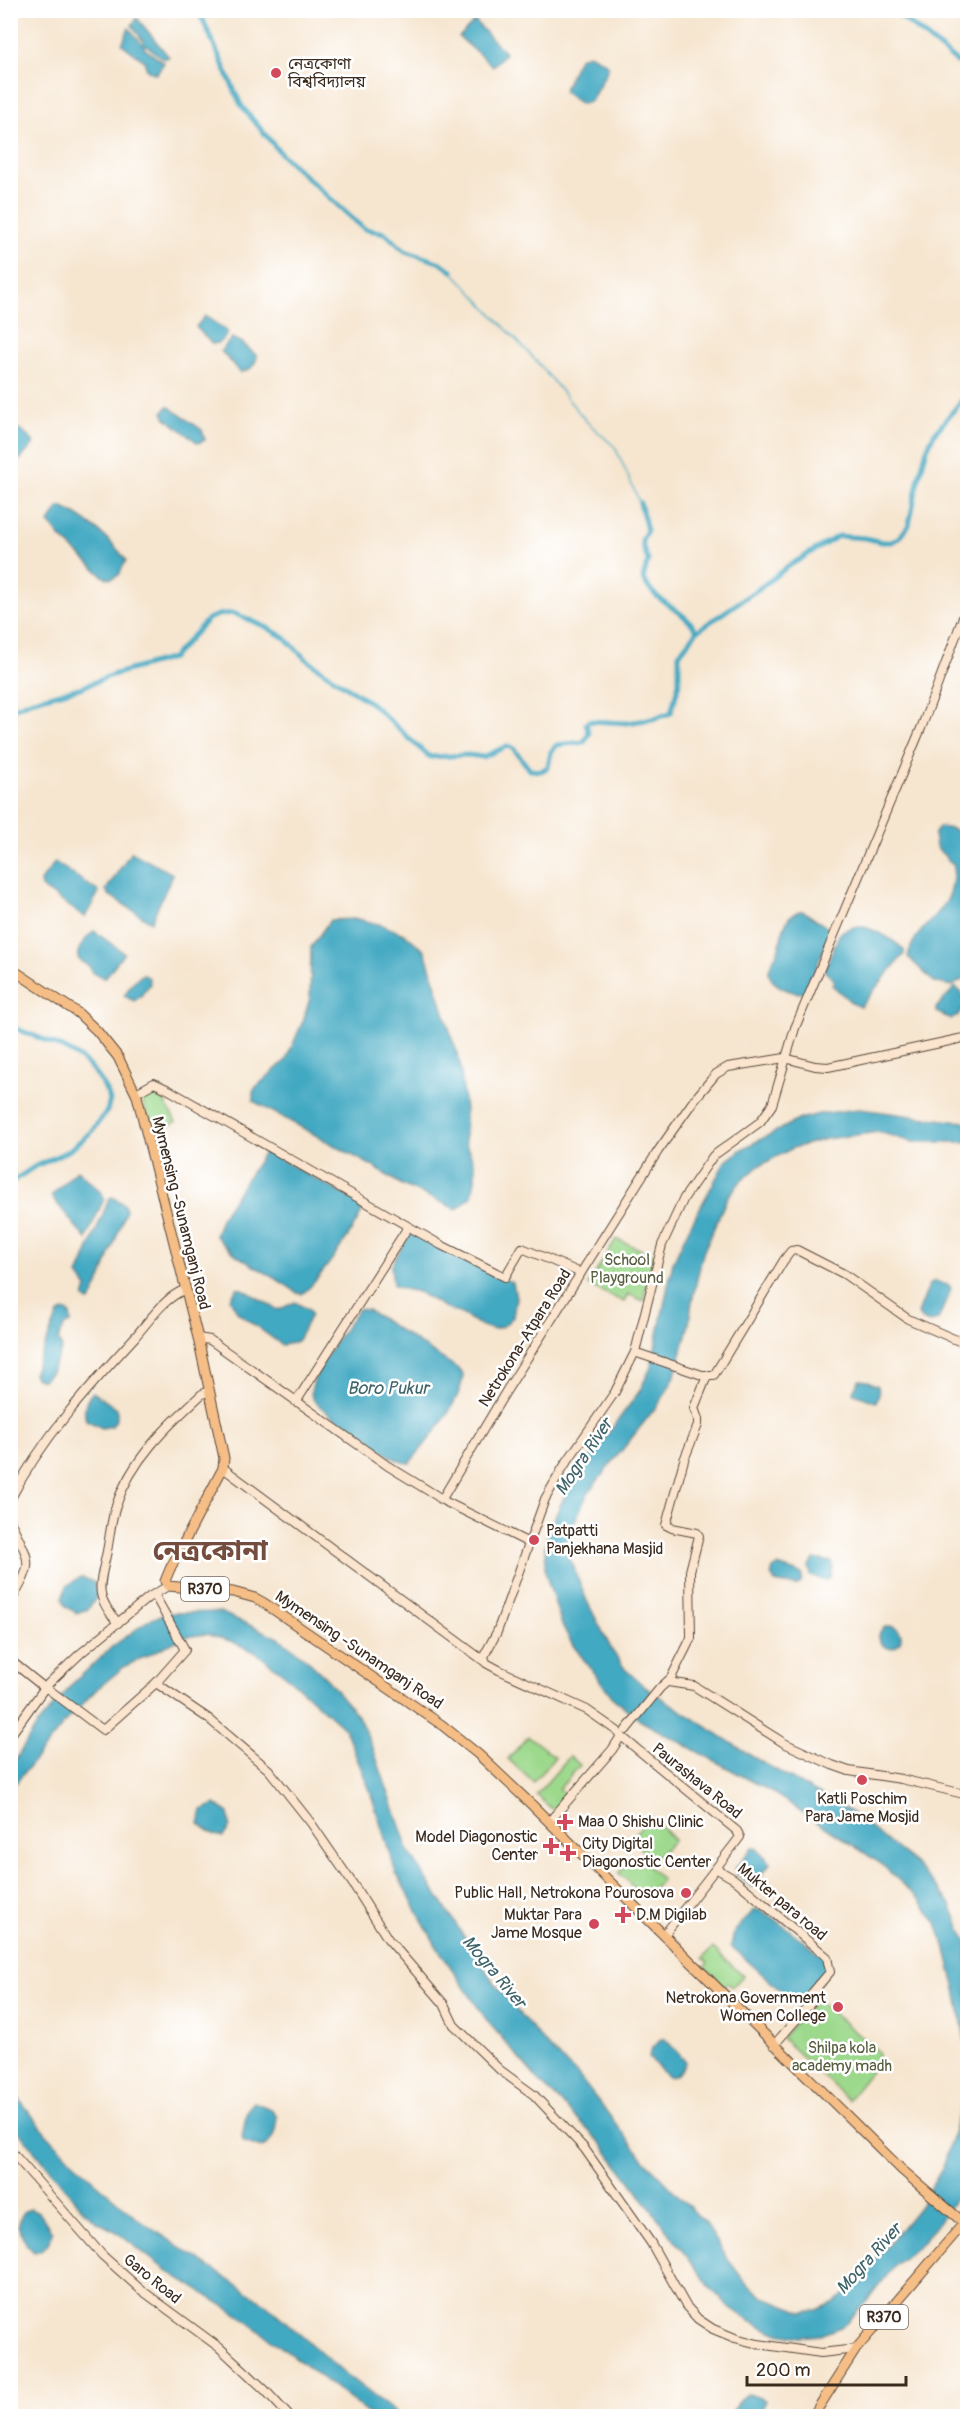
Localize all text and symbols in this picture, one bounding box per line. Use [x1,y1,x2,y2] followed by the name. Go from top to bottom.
[287,54,367,92] place label: নেত্রকোণা বিশ্ববিদ্যালয়
[269,66,283,80] marker: নেত্রকোণা বিশ্ববিদ্যালয়
[147,1114,215,1312] street label: Mymensing -Sunamganj Road
[590,1250,664,1288] park label: School Playground
[474,1265,576,1411] street label: Netrokona-Atpara Road
[347,1377,431,1400] water label: Boro Pukur
[550,1412,620,1500] water label: Mogra River
[546,1521,663,1559] place label: Patpatti Panjekhana Masjid
[527,1533,541,1547] marker: Patpatti Panjekhana Masjid
[152,1534,269,1569] district label: নেত্রকোনা
[181,1577,229,1601] road number: R370
[271,1586,447,1714] street label: Mymensing -Sunamganj Road
[648,1739,746,1823] street label: Paurashava Road
[855,1773,869,1787] marker: Katli Poschim Para Jame Mosjid
[805,1789,919,1827] place label: Katli Poschim Para Jame Mosjid
[578,1812,704,1832] place label: Maa O Shishu Clinic
[556,1813,574,1831] marker: Maa O Shishu Clinic
[415,1827,538,1865] place label: Model Diagonostic Center
[582,1834,711,1872] place label: City Digital Diagonostic Center
[542,1837,560,1855] marker: Model Diagonostic Center
[559,1844,577,1862] marker: City Digital Diagonostic Center
[733,1859,831,1945] street label: Mukter para road
[454,1883,674,1903] place label: Public Hall, Netrokona Pourosova
[679,1886,693,1900] marker: Public Hall, Netrokona Pourosova
[491,1905,582,1943] place label: Muktar Para Jame Mosque
[636,1905,707,1925] place label: D.M Digilab
[614,1906,632,1924] marker: D.M Digilab
[587,1917,601,1931] marker: Muktar Para Jame Mosque
[457,1931,533,2015] water label: Mogra River
[666,1988,827,2026] place label: Netrokona Government Women College
[831,2000,845,2014] marker: Netrokona Government Women College
[792,2038,892,2076] park label: Shilpa kola academy madh
[831,2217,909,2299] water label: Mogra River
[119,2250,185,2308] street label: Garo Road
[860,2305,908,2329] road number: R370
[747,2349,906,2387] scale bar
[756,2359,811,2382] text: 200 m

